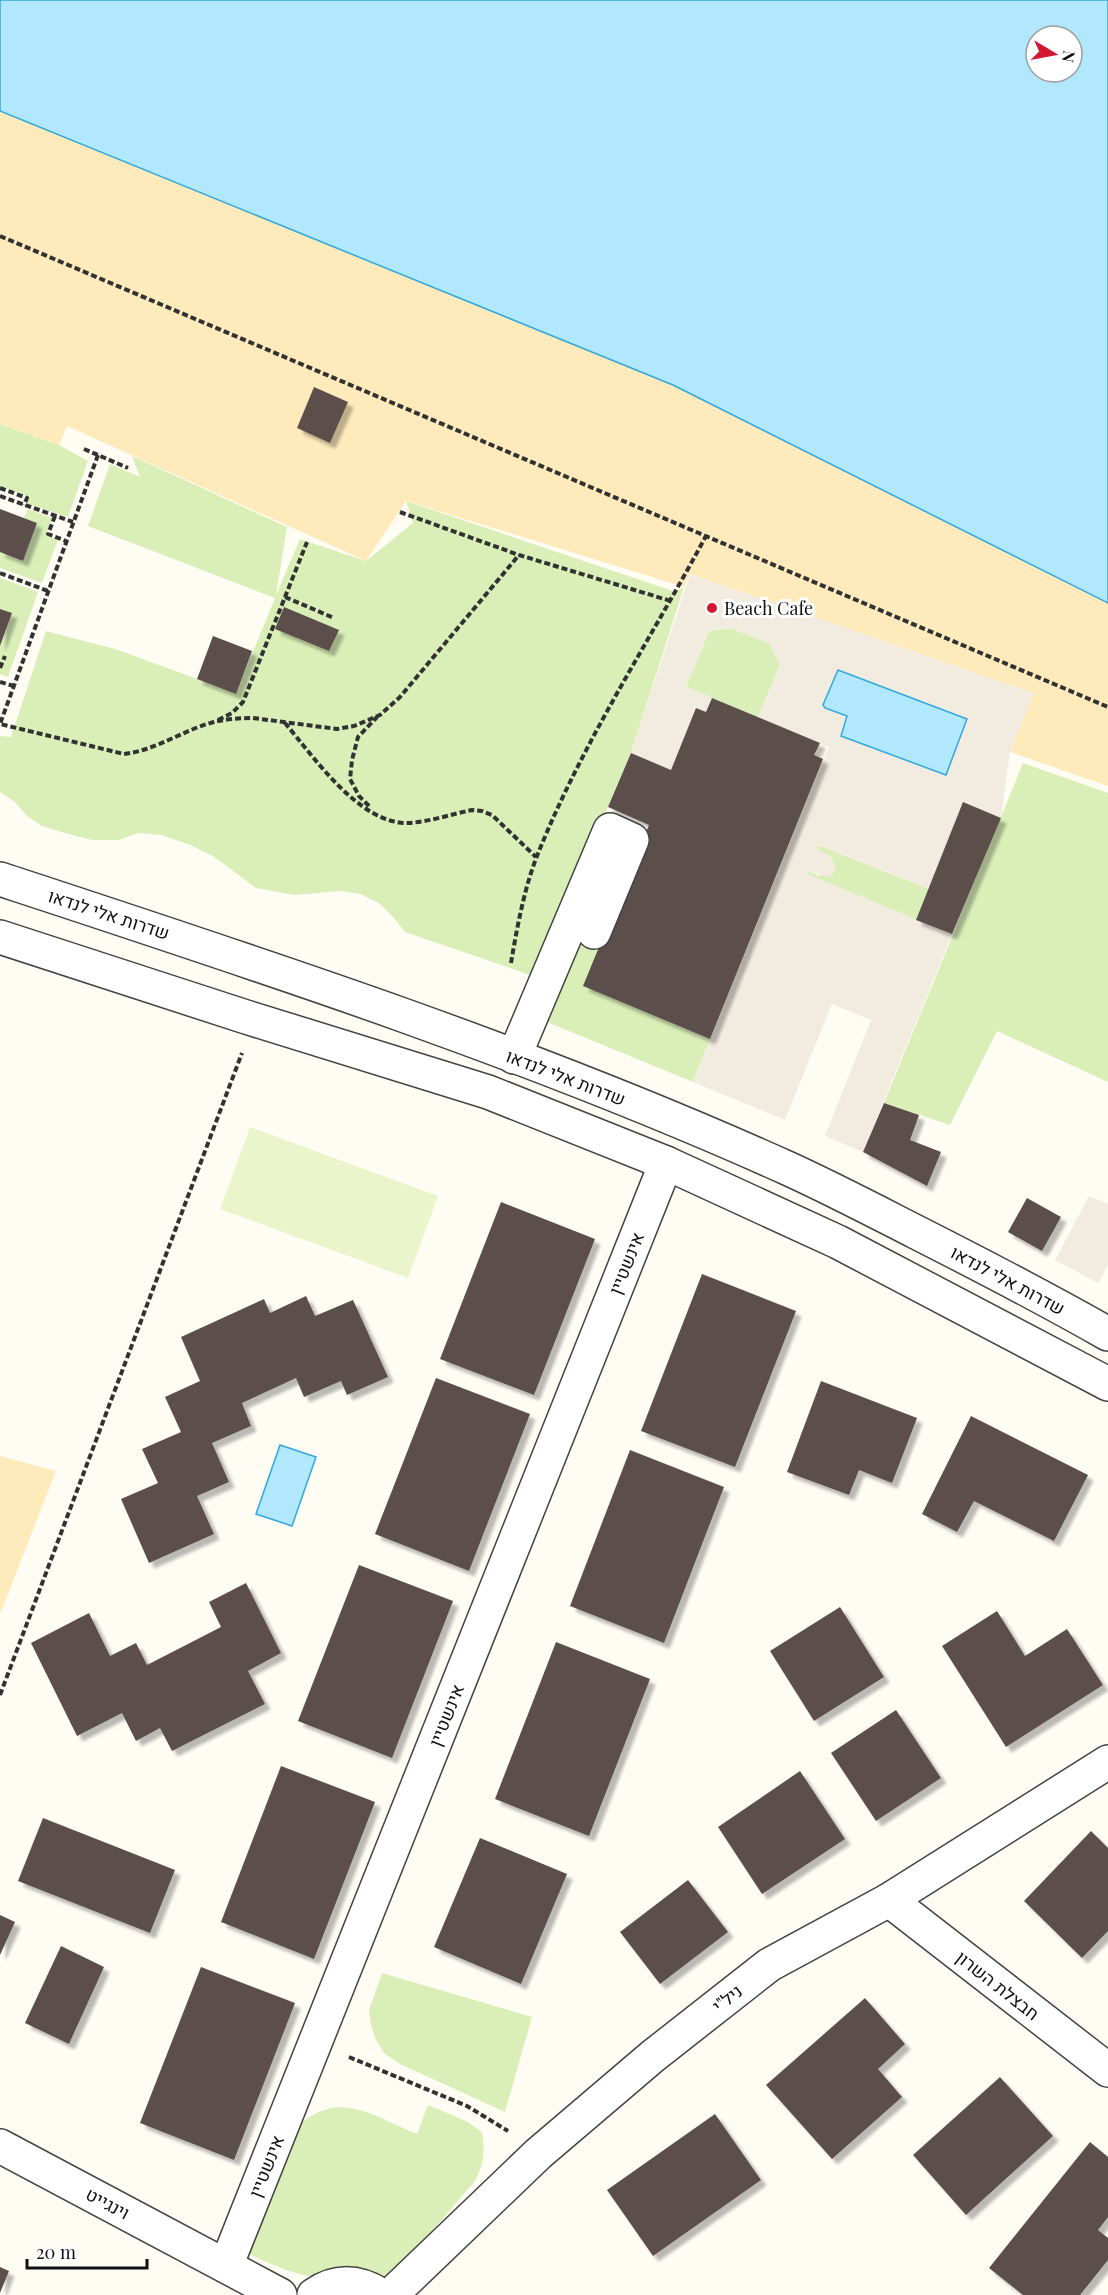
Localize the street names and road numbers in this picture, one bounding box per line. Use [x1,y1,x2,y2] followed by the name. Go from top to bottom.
[45,883,173,945] street label: שדרות אלי לנדאו
[503,1043,629,1111] street label: שדרות אלי לנדאו
[603,1228,649,1298] street label: אינשטיין
[947,1240,1069,1320] street label: שדרות אלי לנדאו
[423,1680,469,1750] street label: אינשטיין
[951,1945,1045,2025] street label: חבצלת השרון
[707,1979,747,2017] street label: ניל"י
[243,2131,289,2201] street label: אינשטיין
[82,2182,134,2224] street label: וינגייט

